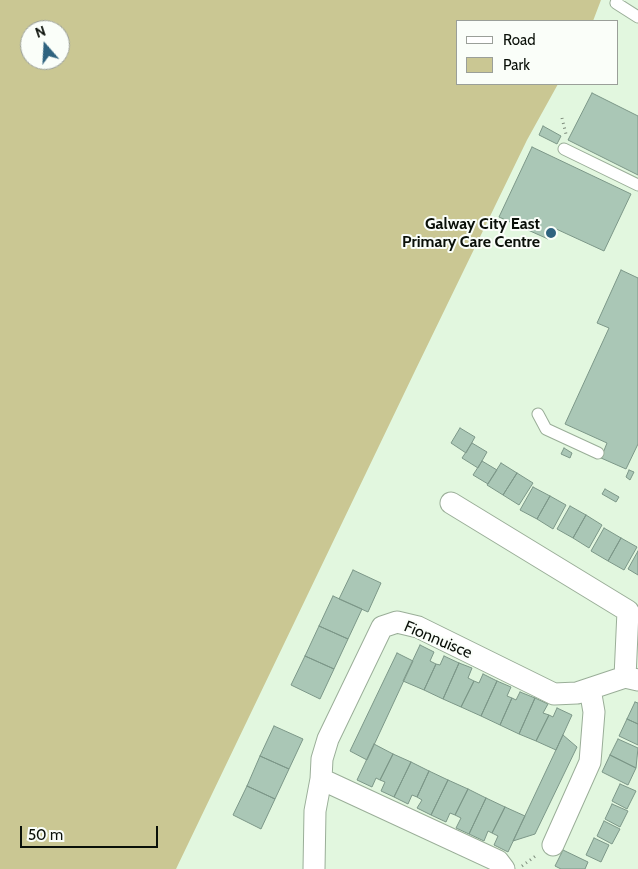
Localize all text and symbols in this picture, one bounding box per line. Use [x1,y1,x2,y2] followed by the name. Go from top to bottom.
[20,20,70,70] north arrow
[456,20,618,85] legend
[33,22,48,42] text: N
[503,31,536,49] text: Road
[503,56,530,74] text: Park
[402,214,540,252] place label: Galway City East Primary Care Centre
[544,226,558,240] marker: Galway City East Primary Care Centre
[401,617,475,663] street label: Fionnuisce
[22,816,160,848] scale bar
[28,826,63,844] text: 50 m

